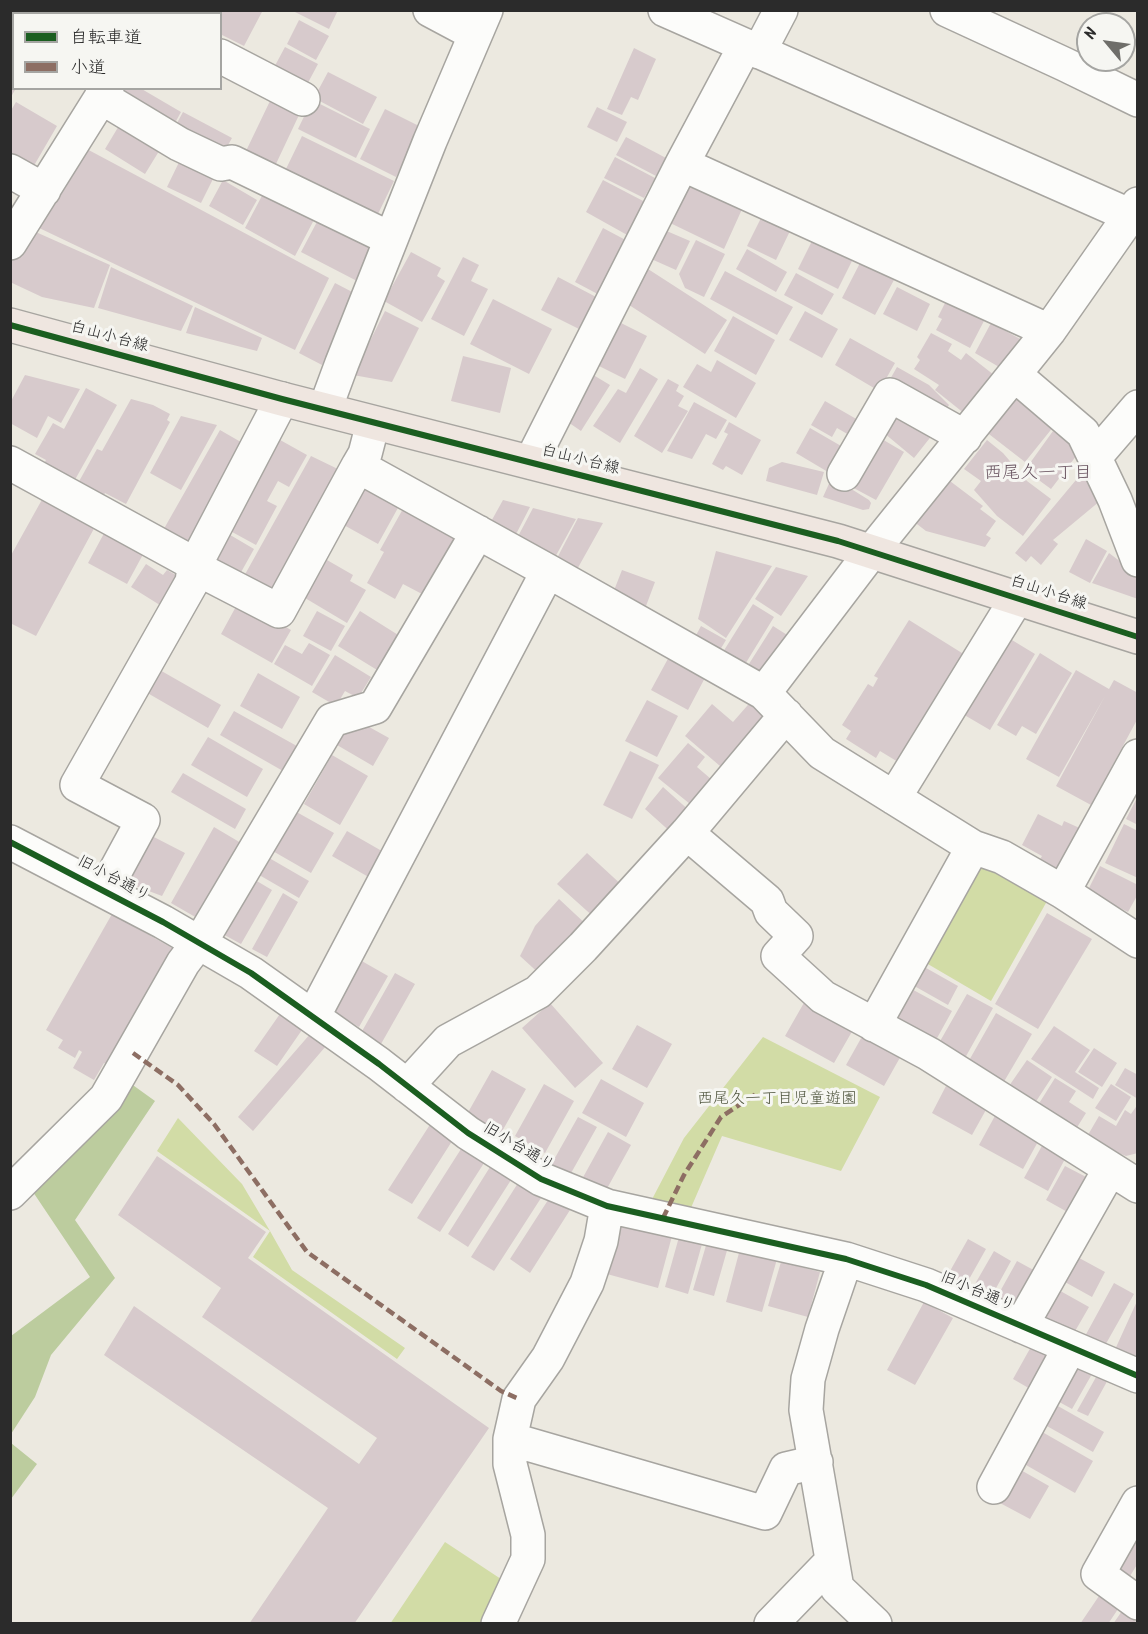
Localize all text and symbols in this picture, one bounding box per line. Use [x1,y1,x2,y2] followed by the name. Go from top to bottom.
[12,12,222,90] legend
[1076,12,1136,72] north arrow
[70,24,142,53] text: 自転車道
[1078,24,1105,44] text: N
[70,54,106,83] text: 小道
[68,318,150,358] street label: 白山小台線
[539,442,621,480] street label: 白山小台線
[984,464,1092,486] district label: 西尾久一丁目
[1007,573,1089,615] street label: 白山小台線
[73,853,153,907] street label: 旧小台通り
[697,1090,857,1110] park label: 西尾久一丁目児童遊園
[479,1119,557,1177] street label: 旧小台通り
[936,1269,1018,1317] street label: 旧小台通り

